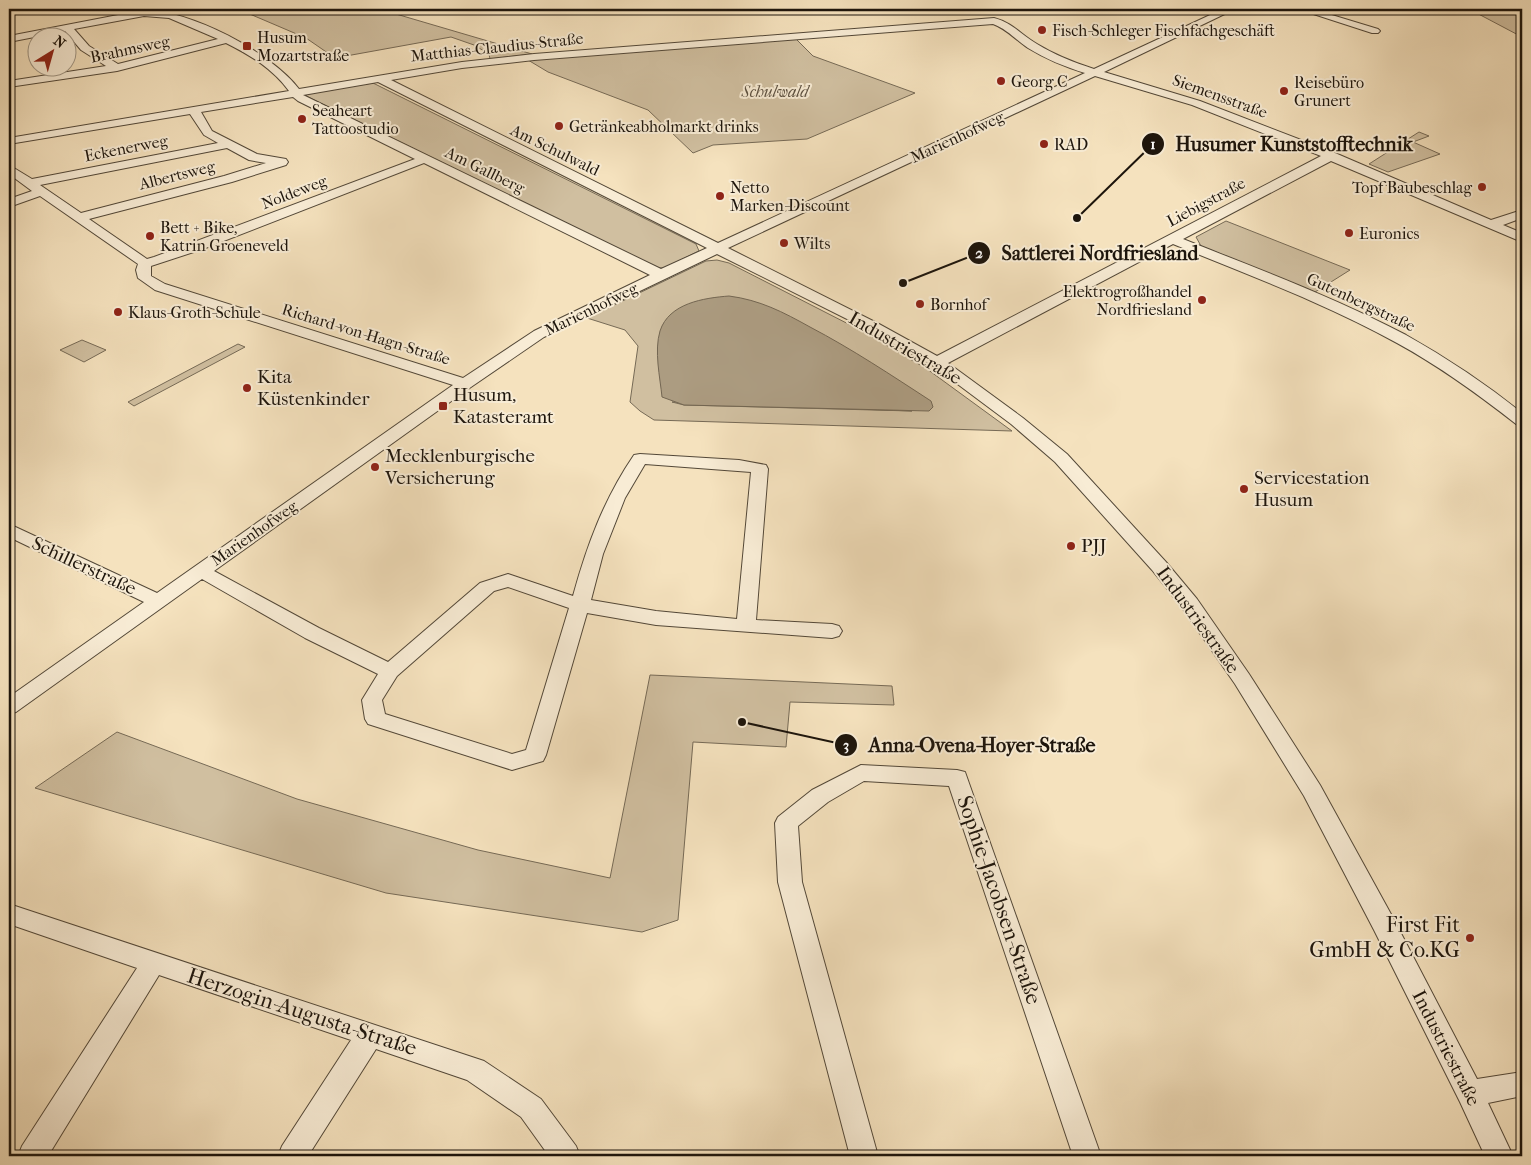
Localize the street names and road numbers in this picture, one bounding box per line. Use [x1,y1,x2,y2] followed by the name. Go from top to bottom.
[410,28,584,66] street label: Matthias-Claudius-Straße
[88,31,172,67] street label: Brahmsweg
[1170,70,1270,122] street label: Siemensstraße
[907,107,1007,167] street label: Marienhofweg
[507,120,603,180] street label: Am Schulwald
[83,131,170,165] street label: Eckenerweg
[441,142,528,198] street label: Am Gallberg
[136,156,217,194] street label: Albertsweg
[259,171,330,213] street label: Noldeweg
[1164,173,1249,231] street label: Liebigstraße
[1304,269,1418,335] street label: Gutenbergstraße
[541,278,641,340] street label: Marienhofweg
[279,299,453,369] street label: Richard-von-Hagn-Straße
[845,307,965,389] street label: Industriestraße
[207,496,301,570] street label: Marienhofweg
[28,532,140,600] street label: Schillerstraße
[1152,562,1244,678] street label: Industriestraße
[951,792,1047,1008] street label: Sophie-Jacobsen-Straße
[184,963,420,1061] street label: Herzogin-Augusta-Straße
[1407,987,1485,1109] street label: Industriestraße

